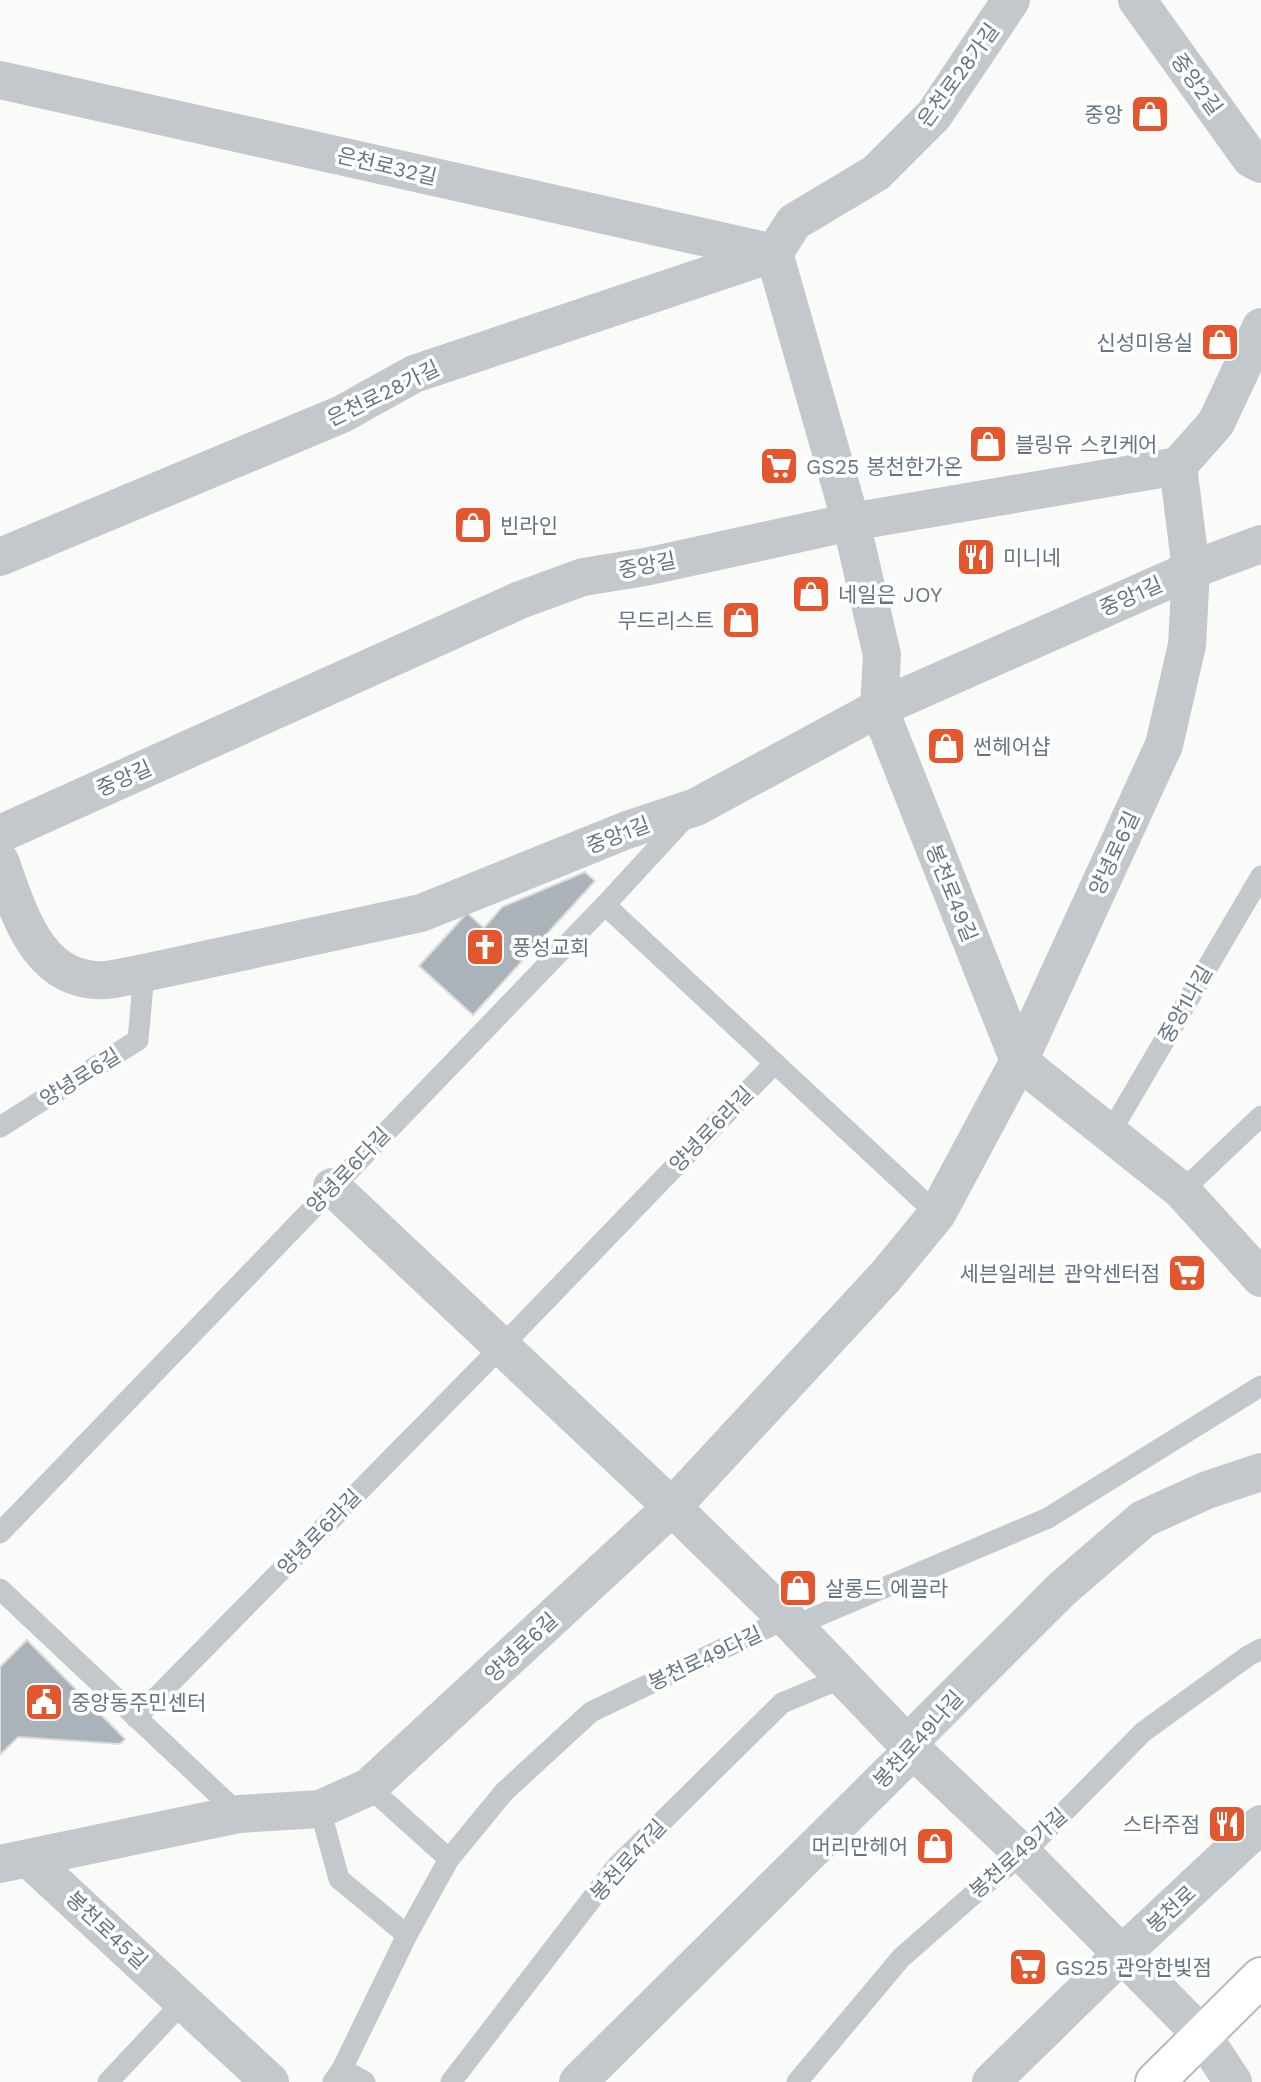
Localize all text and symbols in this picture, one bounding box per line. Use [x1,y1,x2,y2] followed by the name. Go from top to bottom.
[912,18,1004,132] street label: 은천로28가길
[1166,48,1228,120] street label: 중앙2길
[1129,93,1171,135] shop icon: 중앙
[1084,102,1123,127] place label: 중앙
[335,142,439,190] street label: 은천로32길
[1199,321,1241,363] shop icon: 신성미용실
[1096,330,1193,355] place label: 신성미용실
[323,355,443,431] street label: 은천로28가길
[967,423,1009,465] shop icon: 블링유 스킨케어
[1015,432,1157,457] place label: 블링유 스킨케어
[758,445,800,487] supermarket icon: GS25 봉천한가온
[806,454,963,479] place label: GS25 봉천한가온
[452,504,494,546] shop icon: 빈라인
[500,513,558,538] place label: 빈라인
[955,536,997,578] restaurant icon: 미니네
[1003,545,1061,570] place label: 미니네
[616,547,678,583] street label: 중앙길
[1096,571,1166,621] street label: 중앙1길
[790,573,832,615] shop icon: 네일은 JOY
[838,582,942,607] place label: 네일은 JOY
[720,599,762,641] shop icon: 무드리스트
[617,608,714,633] place label: 무드리스트
[925,725,967,767] shop icon: 썬헤어샵
[973,734,1050,759] place label: 썬헤어샵
[92,755,156,801] street label: 중앙길
[1084,807,1144,899] street label: 양녕로6길
[583,811,653,859] street label: 중앙1길
[921,841,983,945] street label: 봉천로49길
[464,926,506,968] church icon: 풍성교회
[512,935,589,960] place label: 풍성교회
[1153,961,1217,1047] street label: 중앙1나길
[35,1043,125,1111] street label: 양녕로6길
[664,1081,758,1177] street label: 양녕로6라길
[301,1122,395,1218] street label: 양녕로6다길
[1166,1252,1208,1294] supermarket icon: 세븐일레븐 관악센터점
[960,1261,1160,1286] place label: 세븐일레븐 관악센터점
[272,1484,366,1580] street label: 양녕로6라길
[777,1567,819,1609] shop icon: 살롱드 에끌라
[825,1576,948,1601] place label: 살롱드 에끌라
[480,1607,562,1687] street label: 양녕로6길
[644,1621,766,1695] street label: 봉천로49다길
[23,1681,65,1723] public building icon: 중앙동주민센터
[868,1685,968,1793] street label: 봉천로49나길
[71,1690,206,1715] place label: 중앙동주민센터
[964,1803,1072,1903] street label: 봉천로49가길
[1206,1803,1248,1845] restaurant icon: 스타주점
[1123,1812,1200,1837] place label: 스타주점
[585,1814,671,1906] street label: 봉천로47길
[914,1825,956,1867] shop icon: 머리만헤어
[811,1834,908,1859] place label: 머리만헤어
[1141,1880,1201,1938] street label: 봉천로
[61,1886,153,1974] street label: 봉천로45길
[1007,1946,1049,1988] supermarket icon: GS25 관악한빛점
[1055,1955,1212,1980] place label: GS25 관악한빛점

